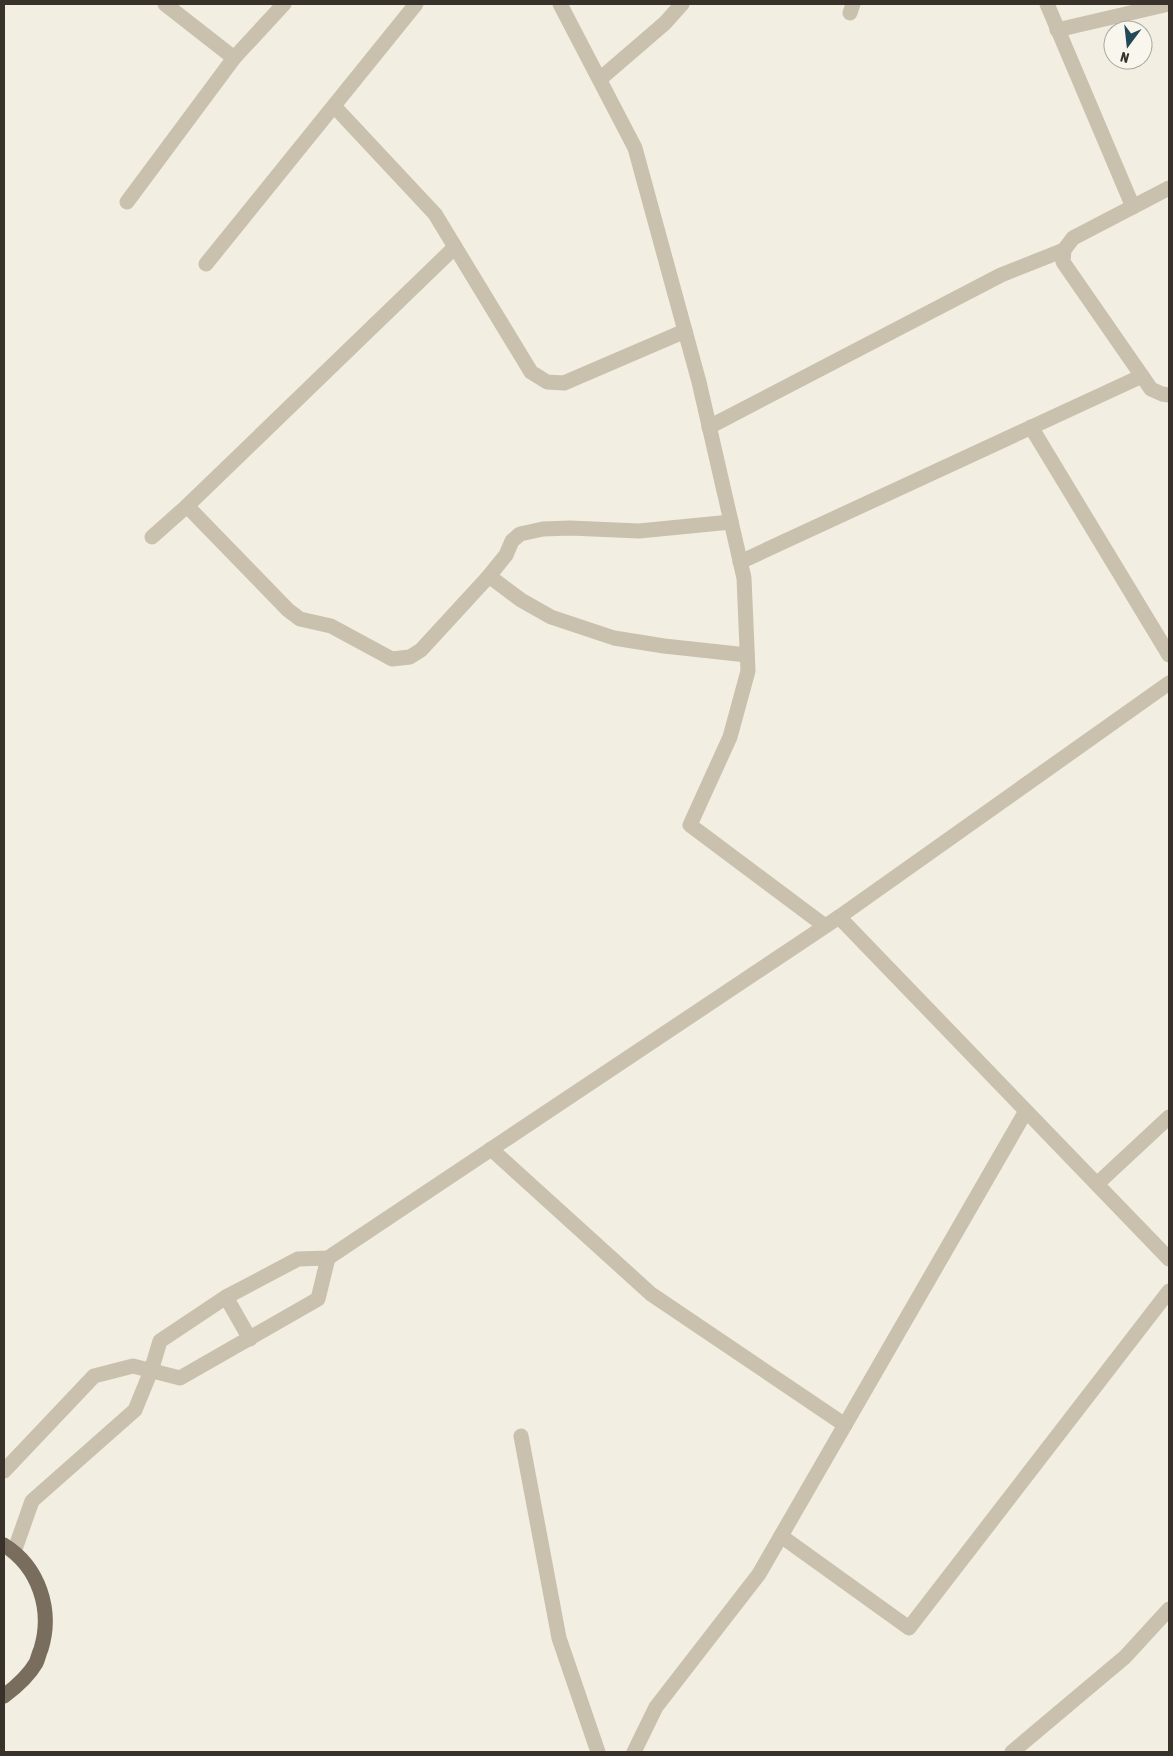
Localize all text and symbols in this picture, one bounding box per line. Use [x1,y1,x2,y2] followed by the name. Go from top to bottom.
[1103,20,1153,70] north arrow
[1119,49,1131,66] text: N

